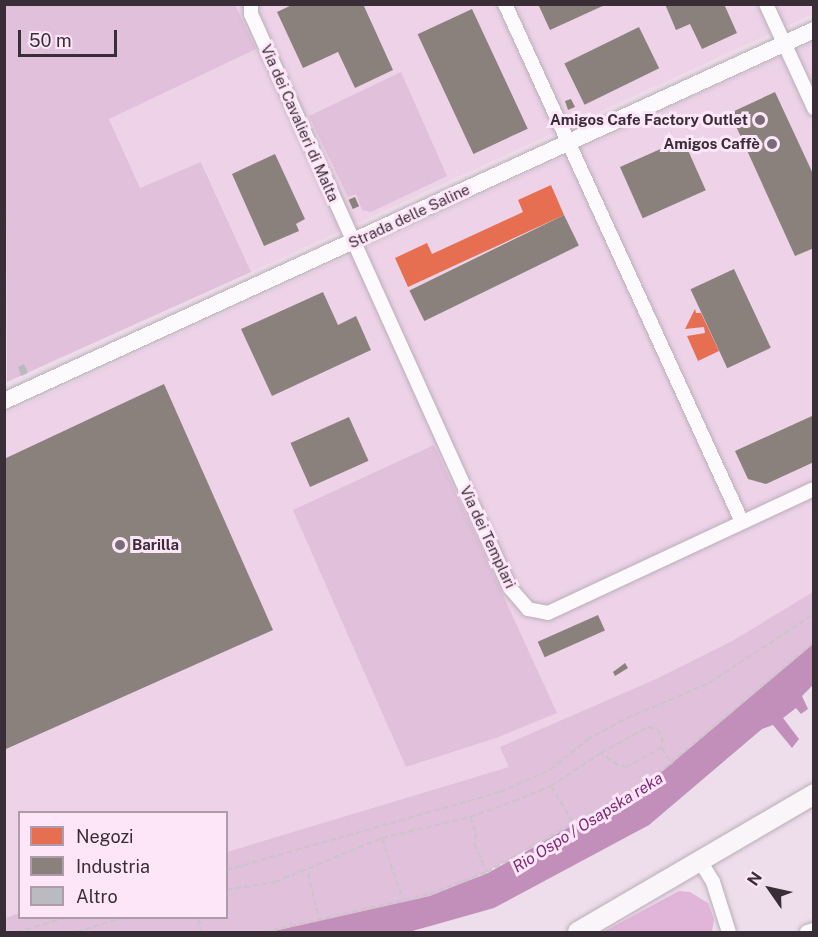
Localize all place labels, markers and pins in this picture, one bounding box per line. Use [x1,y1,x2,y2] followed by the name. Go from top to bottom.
[550,111,748,129] place label: Amigos Cafe Factory Outlet
[753,113,767,127] marker: Amigos Cafe Factory Outlet
[663,135,760,153] place label: Amigos Caffè
[765,137,779,151] marker: Amigos Caffè
[132,536,179,554] place label: Barilla
[113,538,127,552] marker: Barilla

